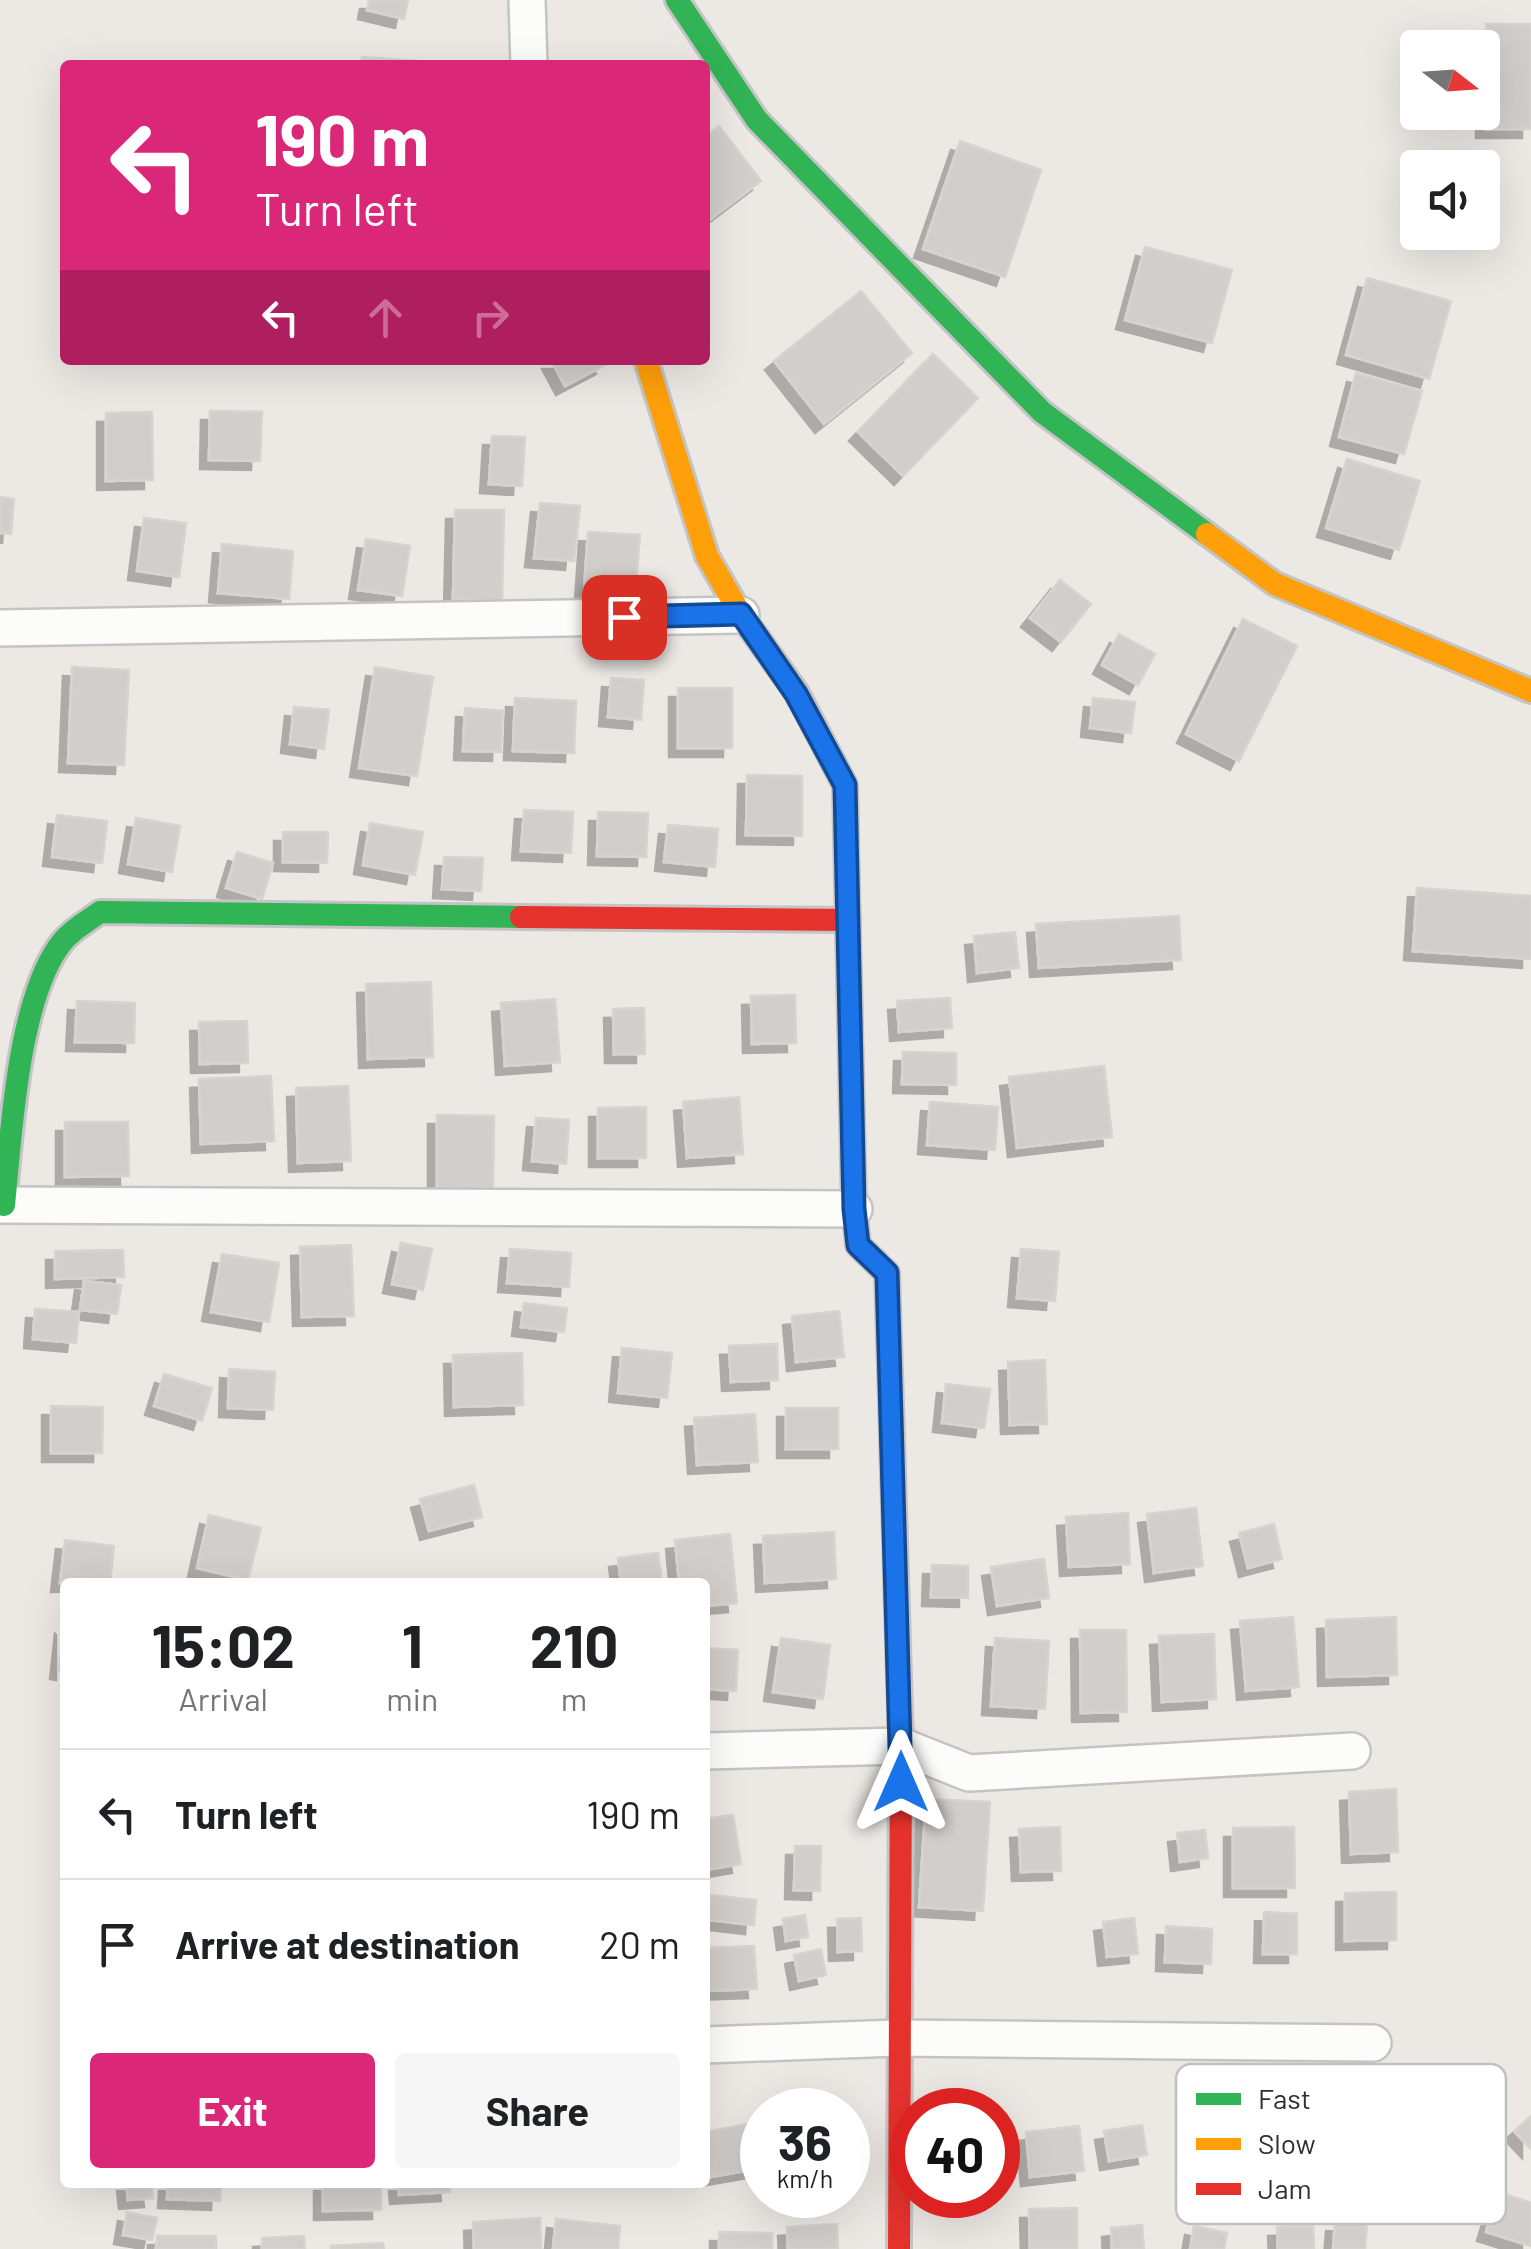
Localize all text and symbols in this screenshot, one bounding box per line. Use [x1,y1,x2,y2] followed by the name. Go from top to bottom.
[1400,30,1500,130] north arrow
[1400,30,1500,250] map controls
[255,96,429,180] text: 190 m
[90,100,220,230] icon: left
[1400,150,1500,250] button: sound
[255,181,419,235] text: Turn left
[253,290,308,345] icon: left
[358,290,413,345] icon: ahead
[463,290,518,345] icon: right
[582,575,667,660] pin
[597,590,652,645] icon: arrive
[152,1608,295,1680] text: 15:02
[402,1608,423,1680] text: 1
[530,1608,618,1680] text: 210
[178,1679,268,1717] text: Arrival
[386,1679,438,1717] text: min
[561,1679,587,1717] text: m
[849,1730,953,1834] position arrow
[90,1787,145,1842] icon: left
[175,1791,318,1837] text: Turn left
[586,1791,680,1837] text: 190 m
[90,1917,145,1972] icon: arrive
[175,1921,520,1967] text: Arrive at destination
[599,1921,680,1967] text: 20 m
[90,2053,375,2168] button: Exit
[395,2053,680,2168] button: Share
[1176,2064,1506,2224] legend
[1258,2081,1311,2115] text: Fast
[890,2088,1020,2218] speed limit sign: 40
[778,2111,832,2171] text: 36
[1258,2126,1316,2160] text: Slow
[777,2163,833,2193] text: km/h
[1258,2171,1312,2205] text: Jam

